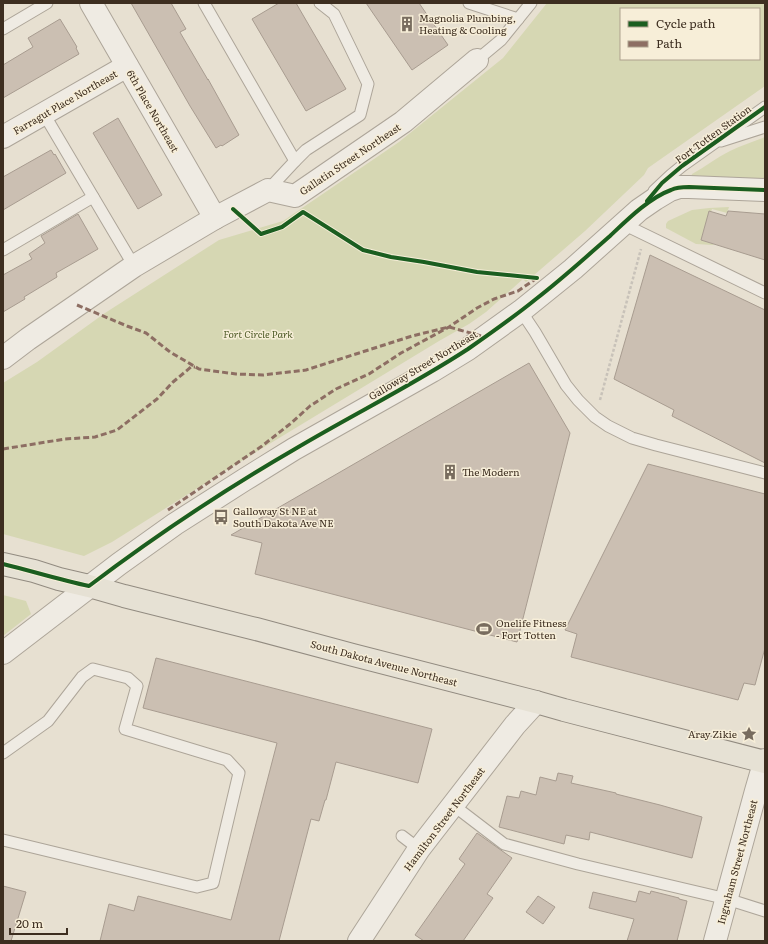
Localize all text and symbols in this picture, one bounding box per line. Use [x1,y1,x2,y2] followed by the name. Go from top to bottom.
[620,8,760,60] legend
[419,10,516,37] place label: Magnolia Plumbing, Heating & Cooling
[656,14,716,32] text: Cycle path
[398,15,416,33] building icon: Magnolia Plumbing, Heating & Cooling
[656,34,682,52] text: Path
[10,66,120,138] street label: Farragut Place Northeast
[124,67,183,155] street label: 6th Place Northeast
[671,101,754,166] street label: Fort Totten Station
[296,119,403,198] street label: Gallatin Street Northeast
[223,326,293,341] park label: Fort Circle Park
[365,326,480,403] street label: Galloway Street Northeast
[441,463,459,481] building icon: The Modern
[462,464,520,479] place label: The Modern
[233,503,334,530] place label: Galloway St NE at South Dakota Ave NE
[212,508,230,526] bus stop icon: Galloway St NE at South Dakota Ave NE
[496,615,567,642] place label: Onelife Fitness - Fort Totten
[475,620,493,638] sports icon: Onelife Fitness - Fort Totten
[309,636,459,689] street label: South Dakota Avenue Northeast
[740,725,758,743] place icon: Aray Zikie
[688,726,737,741] place label: Aray Zikie
[399,764,488,874] street label: Hamilton Street Northeast
[713,798,760,926] street label: Ingraham Street Northeast
[10,910,67,936] scale bar
[16,914,43,932] text: 20 m

